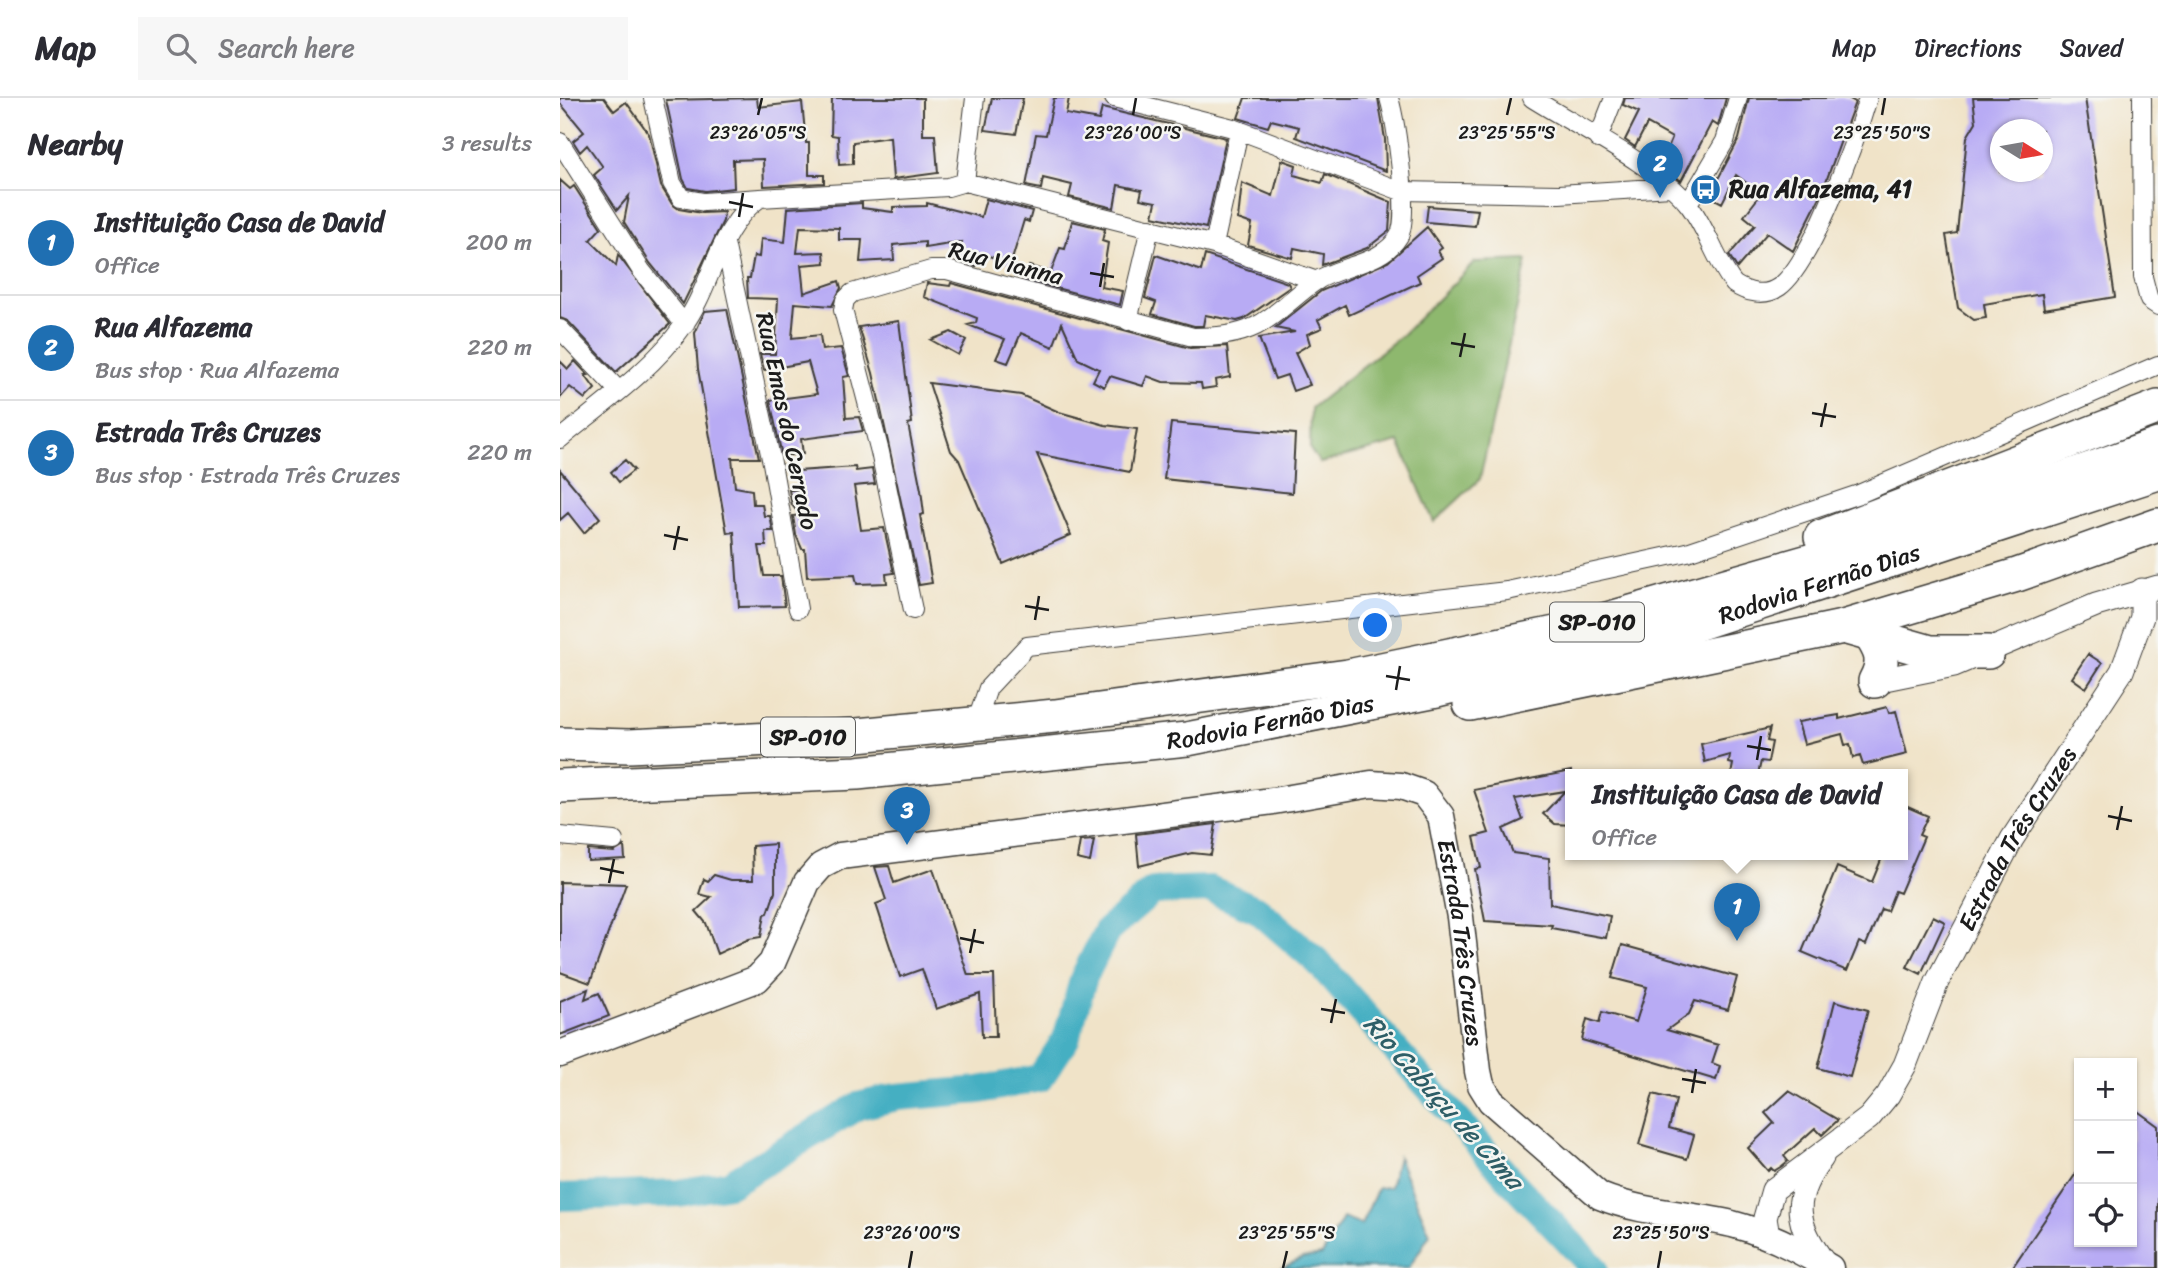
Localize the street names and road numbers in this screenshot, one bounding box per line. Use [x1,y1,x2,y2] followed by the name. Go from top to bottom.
[944,229,1069,298] street label: Rua Vianna
[743,308,831,534] street label: Rua Emas do Cerrado
[1713,531,1927,636] street label: Rodovia Fernão Dias
[1550,602,1644,642] road number: SP-010
[1165,682,1379,762] street label: Rodovia Fernão Dias
[761,718,855,757] road number: SP-010
[1946,738,2088,939] street label: Estrada Três Cruzes
[1425,836,1496,1048] street label: Estrada Três Cruzes

